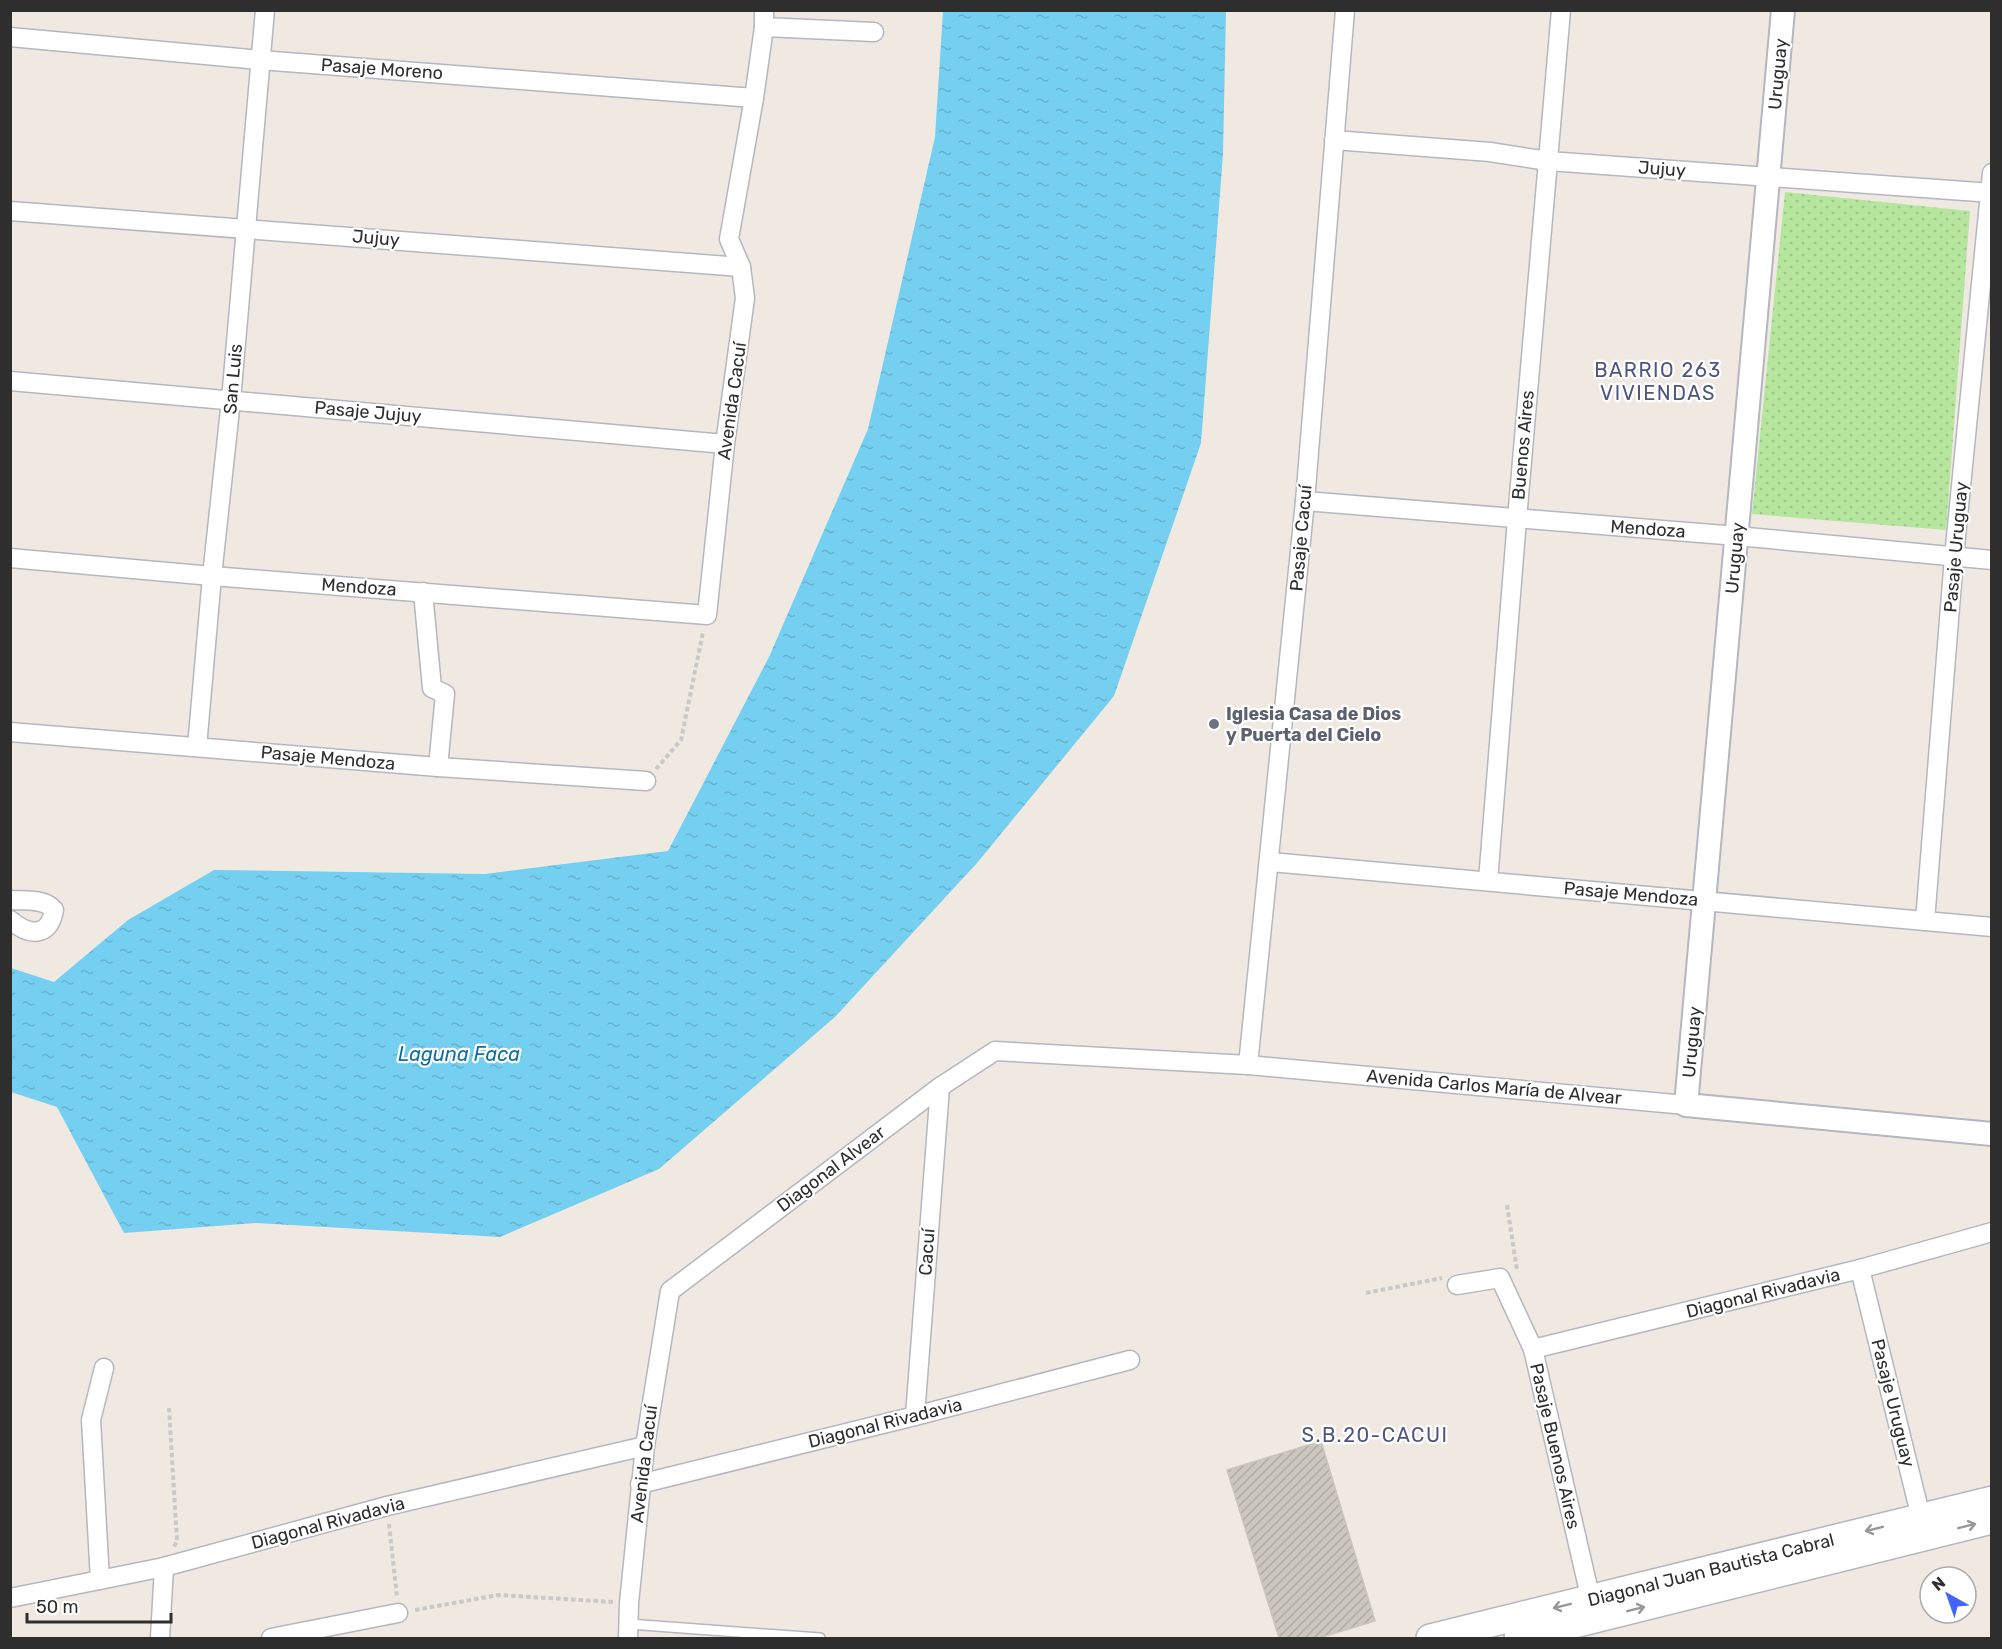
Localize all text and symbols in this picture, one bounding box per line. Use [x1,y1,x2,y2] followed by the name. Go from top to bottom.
[1764,37,1792,111] street label: Uruguay
[320,54,444,84] street label: Pasaje Moreno
[1637,156,1687,182] street label: Jujuy
[351,225,401,251] street label: Jujuy
[713,339,751,461] street label: Avenida Cacuí
[219,343,247,415] street label: San Luis
[1594,358,1722,405] district label: BARRIO 263 VIVIENDAS
[1507,389,1539,501] street label: Buenos Aires
[314,396,422,428] street label: Pasaje Jujuy
[1939,481,1973,613] street label: Pasaje Uruguay
[1285,482,1317,592] street label: Pasaje Cacuí
[1610,515,1686,543] street label: Mendoza
[1721,521,1749,595] street label: Uruguay
[321,573,397,601] street label: Mendoza
[1226,703,1401,746] place label: Iglesia Casa de Dios y Puerta del Cielo
[1207,717,1221,731] marker: Iglesia Casa de Dios y Puerta del Cielo
[260,741,396,775] street label: Pasaje Mendoza
[1563,877,1699,911] street label: Pasaje Mendoza
[1678,1005,1706,1079] street label: Uruguay
[398,1042,520,1066] water label: Laguna Faca
[1366,1065,1623,1109] street label: Avenida Carlos María de Alvear
[773,1121,890,1217] street label: Diagonal Alvear
[914,1226,940,1276] street label: Cacuí
[1684,1263,1842,1323] street label: Diagonal Rivadavia
[1866,1337,1920,1469] street label: Pasaje Uruguay
[1525,1361,1585,1531] street label: Pasaje Buenos Aires
[806,1393,964,1453] street label: Diagonal Rivadavia
[626,1402,662,1524] street label: Avenida Cacuí
[1302,1423,1448,1447] district label: S.B.20-CACUI
[249,1492,407,1554] street label: Diagonal Rivadavia
[1957,1519,1976,1531] one-way arrow
[1864,1524,1883,1536] one-way arrow
[1585,1529,1837,1611] street label: Diagonal Juan Bautista Cabral
[1918,1565,1978,1625] north arrow
[1928,1573,1949,1595] text: N
[27,1586,171,1624] scale bar
[36,1596,79,1618] text: 50 m
[1553,1601,1572,1613] one-way arrow
[1626,1603,1645,1614] one-way arrow

